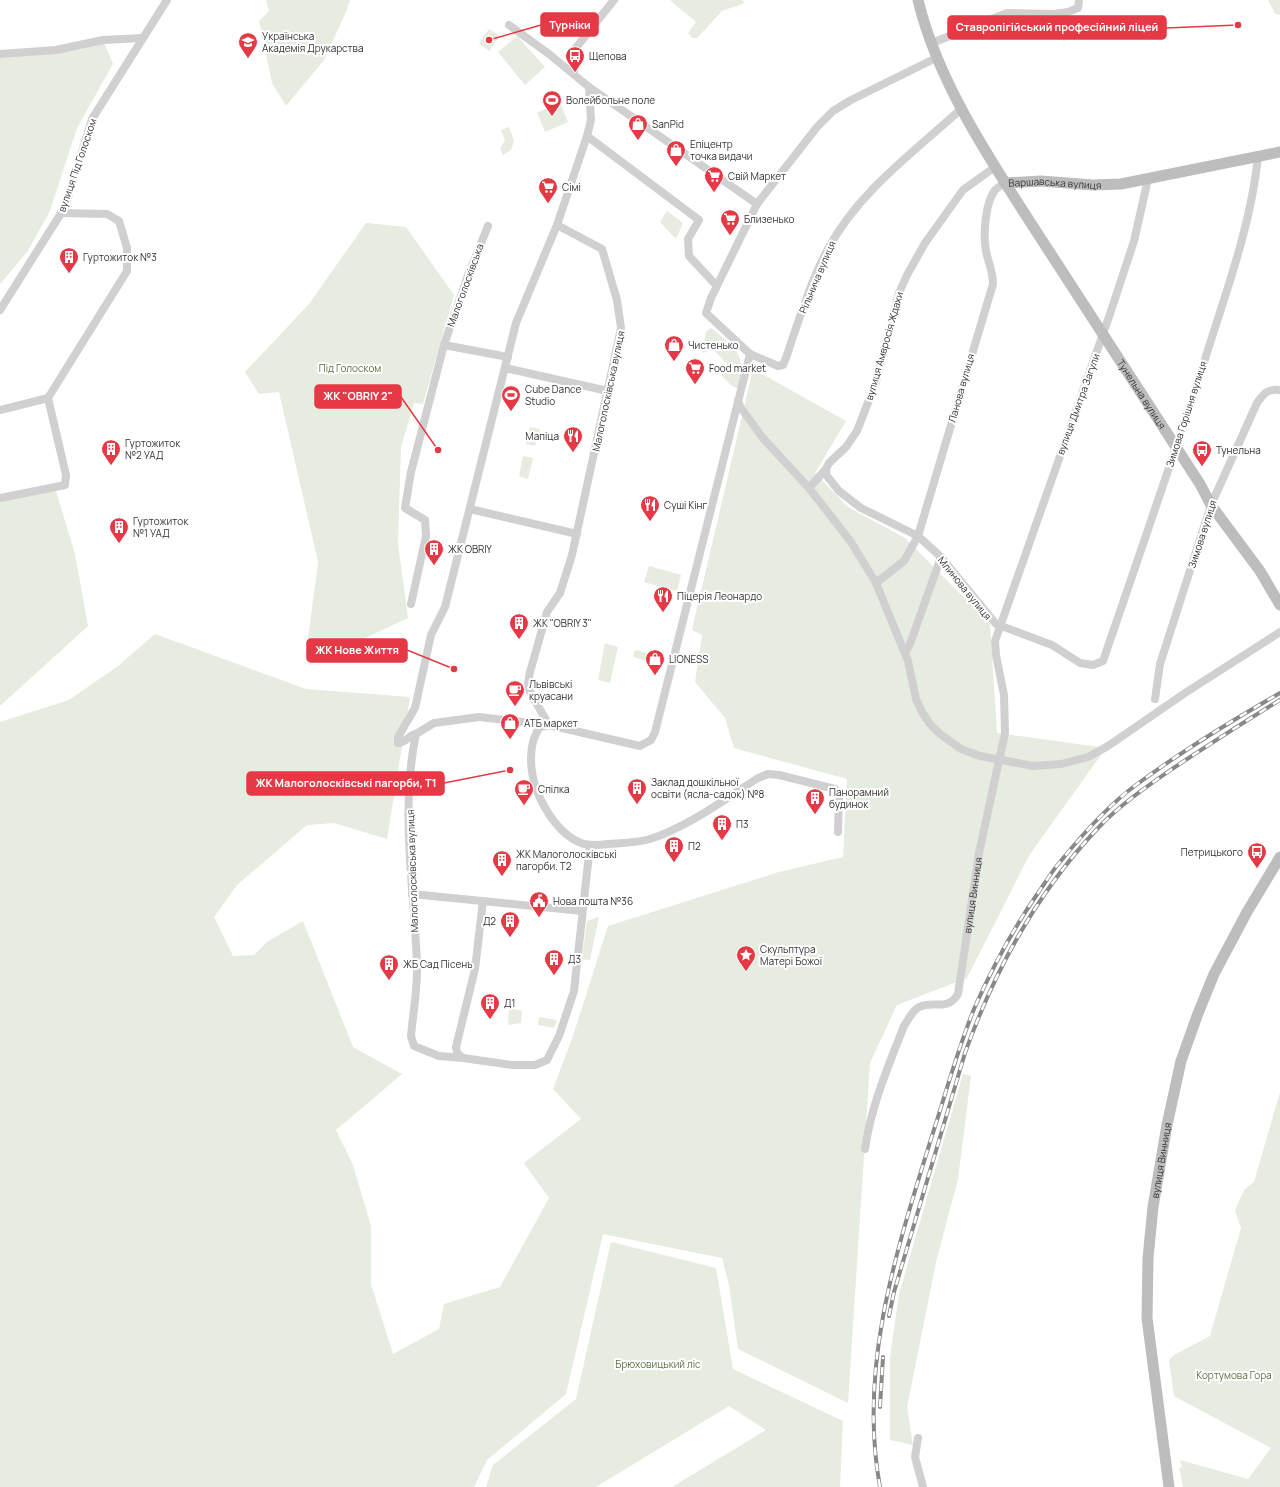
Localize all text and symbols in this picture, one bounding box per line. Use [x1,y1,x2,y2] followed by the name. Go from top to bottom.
[541,13,598,36] callout: Турніки
[948,16,1166,39] callout: Ставропігійський професійний ліцей
[549,17,591,32] text: Турніки
[956,19,1158,34] text: Ставропігійський професійний ліцей
[262,29,364,55] place label: Українська Академія Друкарства
[237,31,259,59] school or university icon: Українська Академія Друкарства
[564,45,586,73] bus stop icon: Щепова
[589,49,627,63] place label: Щепова
[541,89,563,117] sports icon: Волейбольне поле
[566,93,655,107] place label: Волейбольне поле
[627,113,649,141] shop icon: SanPid
[54,116,100,214] street label: вулиця Під Голоском
[652,117,684,131] place label: SanPid
[690,137,753,163] place label: Епіцентр точка видачи
[665,139,687,167] shop icon: Епіцентр точка видачи
[703,165,725,193] supermarket icon: Свій Маркет
[728,169,786,183] place label: Свій Маркет
[1008,174,1102,192] street label: Варшавська вулиця
[537,176,559,204] supermarket icon: Сімі
[562,180,581,194] place label: Сімі
[719,208,741,236] supermarket icon: Близенько
[744,212,795,226] place label: Близенько
[795,239,839,315] street label: Рільнича вулиця
[443,242,487,328] street label: Малоголосківська
[58,246,80,274] building icon: Гуртожиток №3
[83,250,157,264] place label: Гуртожиток №3
[862,290,906,402] street label: вулиця Амвросія Ждахи
[588,329,628,453] street label: Малоголосківська вулиця
[663,334,685,362] shop icon: Чистенько
[688,338,739,352] place label: Чистенько
[1053,351,1103,457] street label: вулиця Дмитра Загули
[945,352,977,424] street label: Ланова вулиця
[684,357,706,385] supermarket icon: Food market
[1114,357,1169,432] street label: Тунельна вулиця
[1162,359,1210,469] street label: Зимова Горішня вулиця
[319,361,381,375] park label: Під Голоском
[709,361,766,375] place label: Food market
[525,382,581,408] place label: Cube Dance Studio
[500,384,522,412] sports icon: Cube Dance Studio
[315,385,401,408] callout: ЖК "OBRIY 2"
[323,388,393,403] text: ЖК "OBRIY 2"
[562,425,584,453] restaurant icon: Мапіца
[525,429,559,443] place label: Мапіца
[125,436,181,462] place label: Гуртожиток №2 УАД
[100,438,122,466] building icon: Гуртожиток №2 УАД
[1191,439,1213,467] bus stop icon: Тунельна
[1216,443,1261,457] place label: Тунельна
[639,494,661,522] restaurant icon: Суші Кінг
[664,498,708,512] place label: Суші Кінг
[1184,498,1220,570] street label: Зимова вулиця
[133,514,189,540] place label: Гуртожиток №1 УАД
[108,516,130,544] building icon: Гуртожиток №1 УАД
[423,538,445,566] building icon: ЖК OBRIY
[448,542,492,556] place label: ЖК OBRIY
[935,553,995,623] street label: Млинова вулиця
[652,585,674,613] restaurant icon: Піцерія Леонардо
[677,589,762,603] place label: Піцерія Леонардо
[508,612,530,640] building icon: ЖК "OBRIY 3"
[533,616,592,630] place label: ЖК "OBRIY 3"
[307,639,407,662] callout: ЖК Нове Життя
[315,642,399,657] text: ЖК Нове Життя
[644,648,666,676] shop icon: LIONESS
[669,652,708,666] place label: LIONESS
[529,677,573,703] place label: Львівські круасани
[504,679,526,707] cafe icon: Львівські круасани
[499,712,521,740] shop icon: АТБ маркет
[524,716,578,730] place label: АТБ маркет
[247,772,444,795] callout: ЖК Малоголосківські пагорби, Т1
[255,775,437,790] text: ЖК Малоголосківські пагорби, Т1
[651,775,765,801] place label: Заклад дошкільної освіти (ясла-садок) №8
[626,777,648,805] building icon: Заклад дошкільної освіти (ясла-садок) №8
[513,778,535,806] cafe icon: Спілка
[538,782,569,796] place label: Спілка
[829,785,889,811] place label: Панорамний будинок
[804,787,826,815] building icon: Панорамний будинок
[403,809,421,933] street label: Малоголосківська вулиця
[711,813,733,841] building icon: П3
[736,817,748,831] place label: П3
[663,835,685,863] building icon: П2
[688,839,701,853] place label: П2
[1246,841,1268,869] bus stop icon: Петрицького
[1181,845,1243,859] place label: Петрицького
[516,847,617,873] place label: ЖК Малоголосківські пагорби. Т2
[491,849,513,877] building icon: ЖК Малоголосківські пагорби. Т2
[960,856,985,934] street label: вулиця Винниця
[528,890,550,918] public building icon: Нова пошта №36
[553,894,633,908] place label: Нова пошта №36
[499,910,521,938] building icon: Д2
[483,914,496,928] place label: Д2
[760,942,823,968] place label: Скульптура Матері Божої
[735,944,757,972] place icon: Скульптура Матері Божої
[543,948,565,976] building icon: Д3
[568,952,581,966] place label: Д3
[378,953,400,981] building icon: ЖБ Сад Пісень
[403,957,473,971] place label: ЖБ Сад Пісень
[479,992,501,1020] building icon: Д1
[504,996,515,1010] place label: Д1
[1148,1121,1174,1199] street label: вулиця Винниця
[615,1357,701,1371] park label: Брюховицький ліс
[1196,1368,1272,1382] park label: Кортумова Гора

